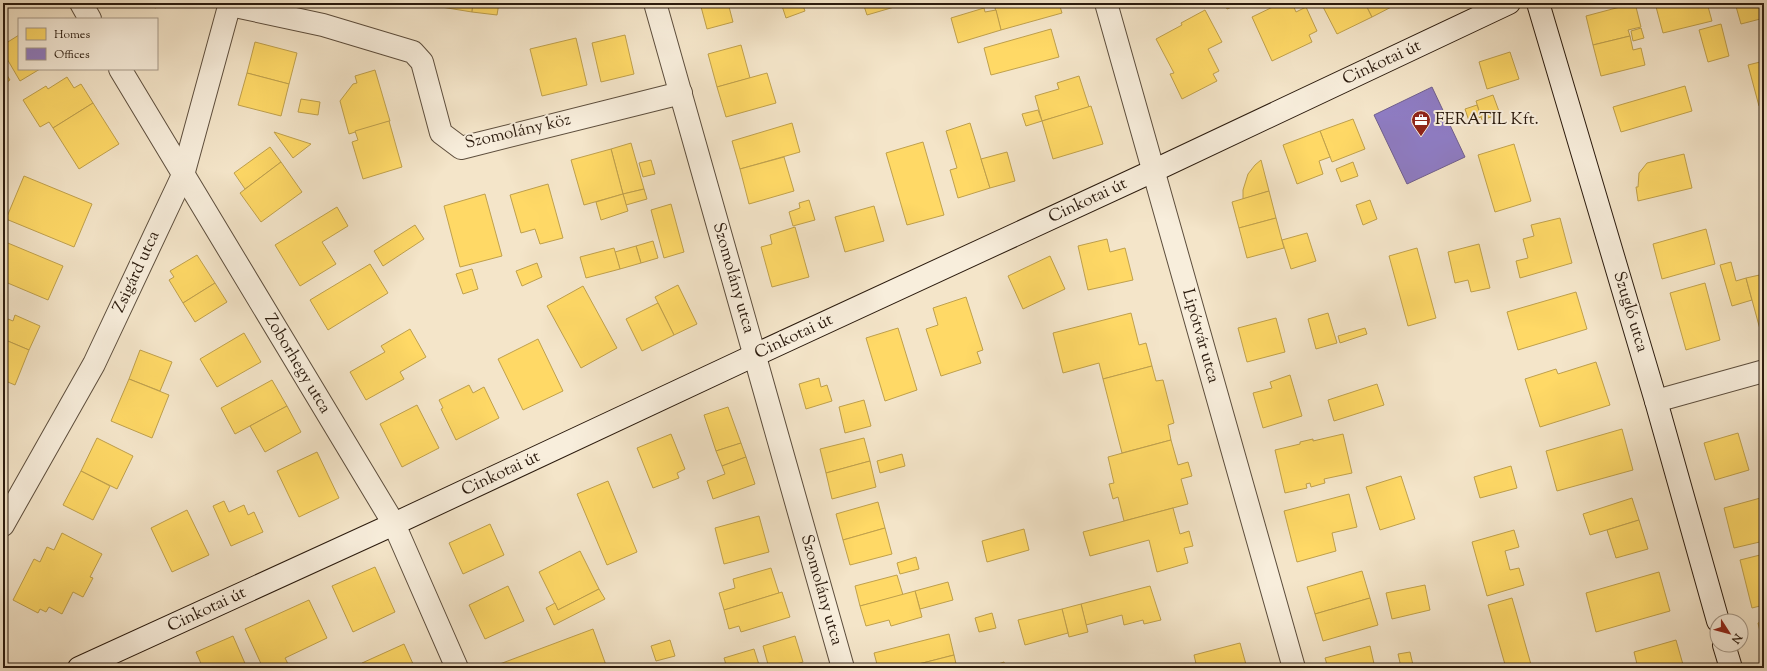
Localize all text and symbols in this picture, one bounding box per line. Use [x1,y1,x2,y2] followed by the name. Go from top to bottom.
[18,18,158,70] legend
[54,26,90,44] text: Homes
[1339,34,1425,92] street label: Cinkotai út
[54,46,90,64] text: Offices
[463,108,573,156] street label: Szomolány köz
[1435,108,1539,132] place label: FERATIL Kft.
[1410,109,1432,137] office icon: FERATIL Kft.
[1045,172,1131,230] street label: Cinkotai út
[706,220,760,336] street label: Szomolány utca
[108,227,166,317] street label: Zsigárd utca
[1606,269,1654,355] street label: Szugló utca
[1175,286,1225,386] street label: Lipótvár utca
[751,308,837,366] street label: Cinkotai út
[258,309,336,419] street label: Zoborhegy utca
[458,445,544,503] street label: Cinkotai út
[794,532,848,648] street label: Szomolány utca
[164,581,250,639] street label: Cinkotai út
[1709,613,1749,653] north arrow
[1727,629,1746,647] text: N

